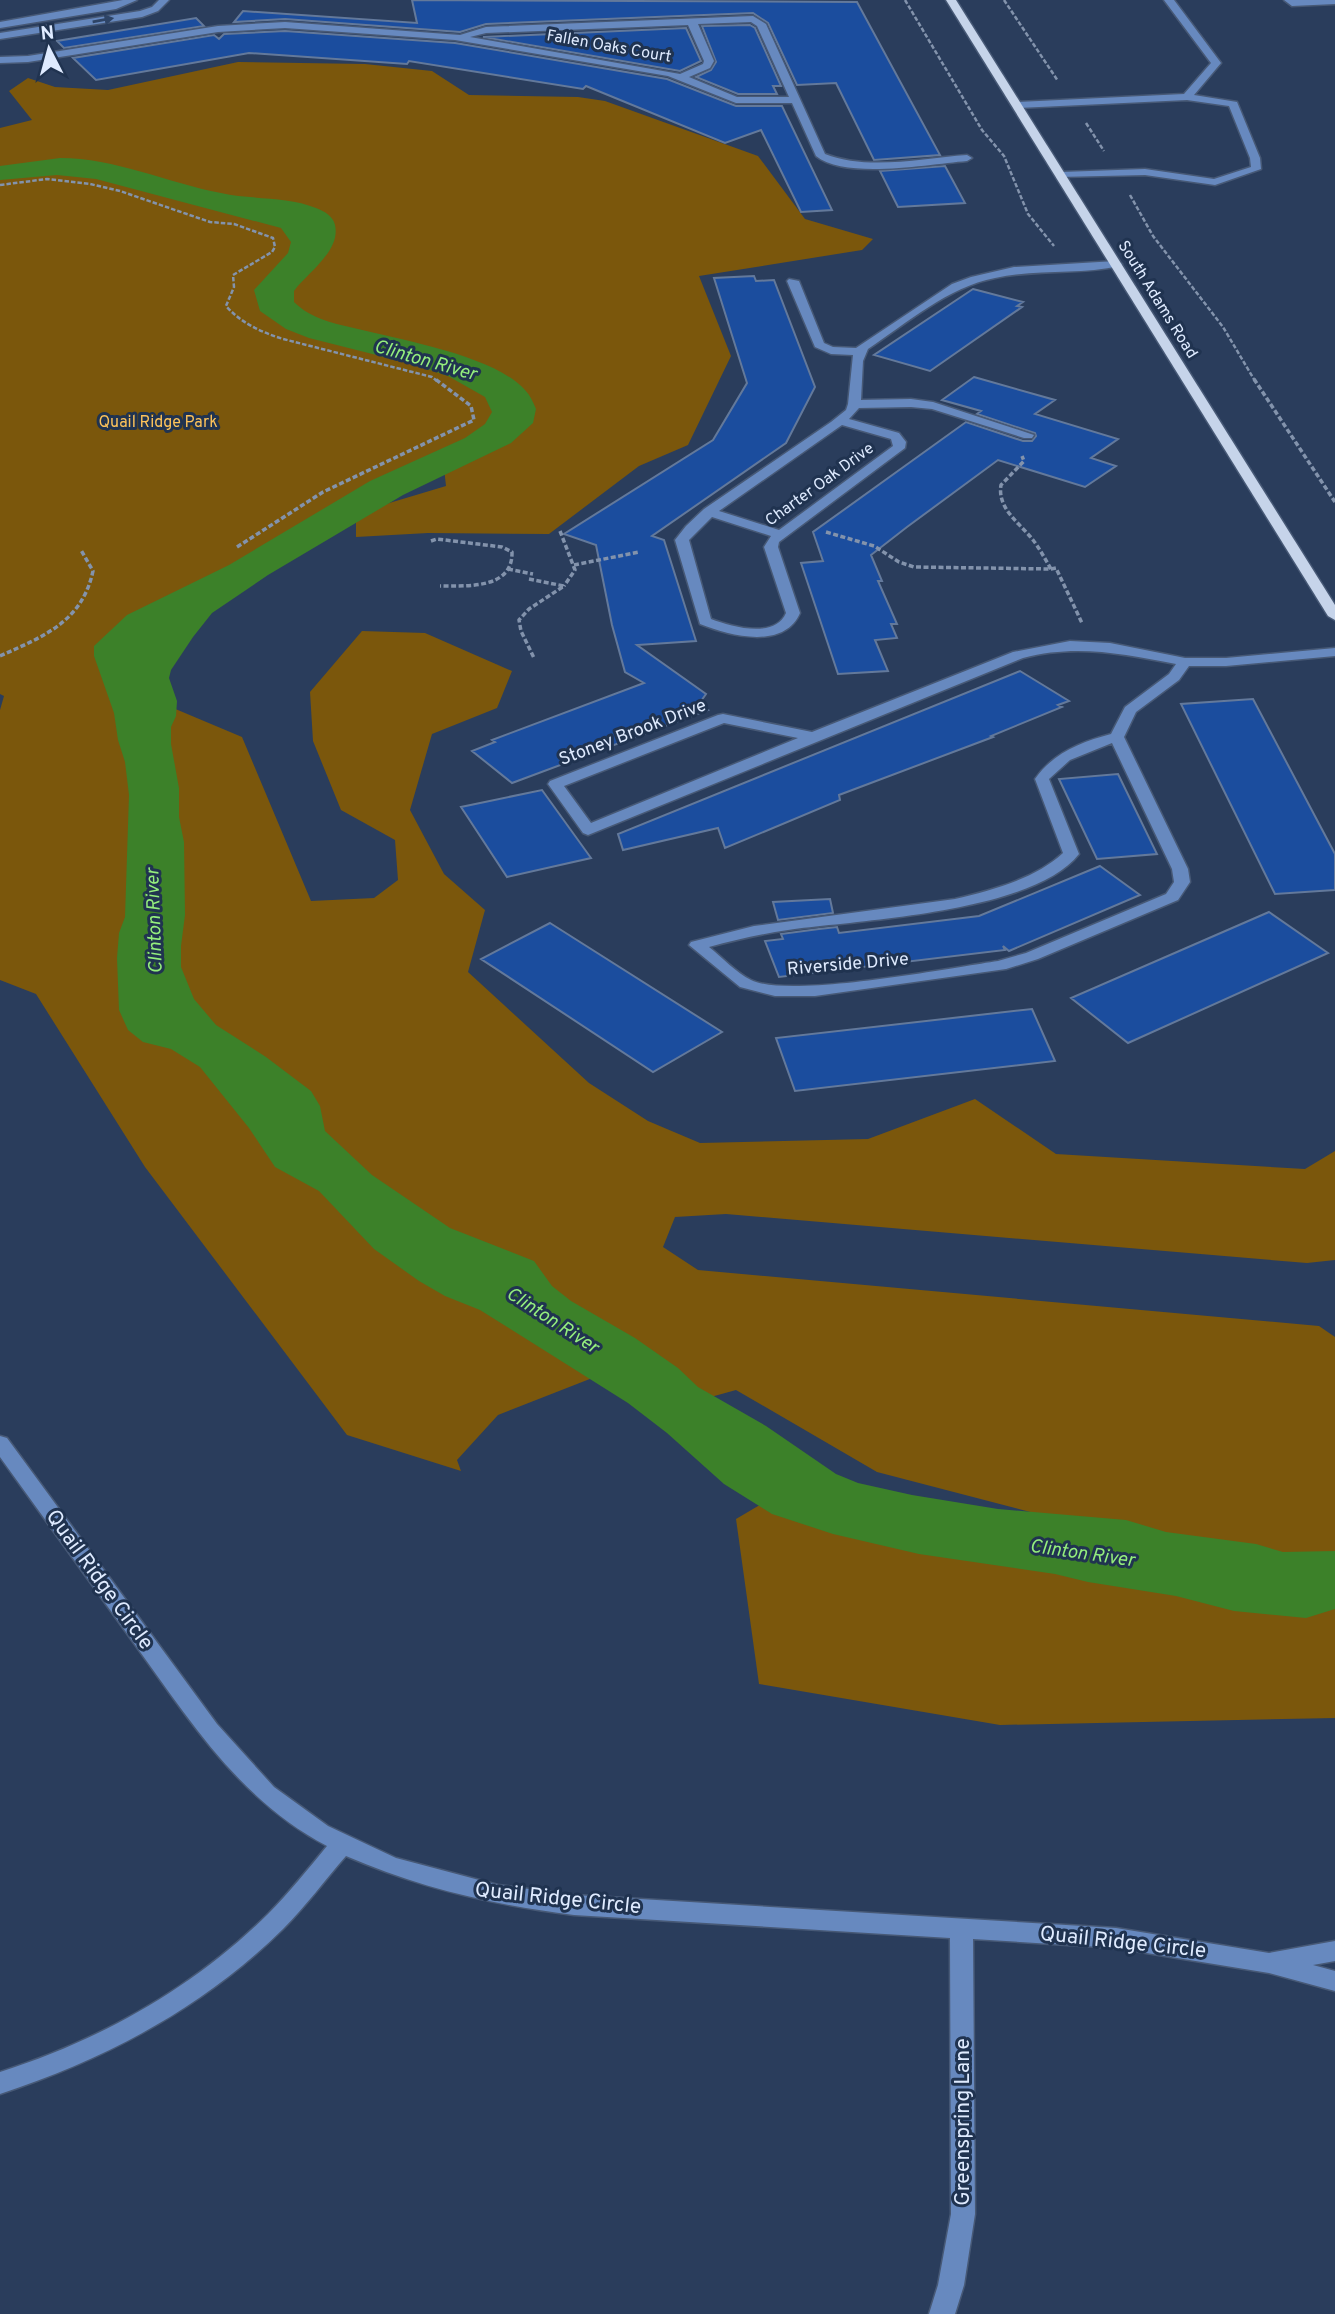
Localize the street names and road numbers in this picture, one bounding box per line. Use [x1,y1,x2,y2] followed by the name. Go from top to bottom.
[545,26,673,68] street label: Fallen Oaks Court
[1113,237,1201,363] street label: South Adams Road
[762,439,878,531] street label: Charter Oak Drive
[556,694,710,772] street label: Stoney Brook Drive
[786,948,910,982] street label: Riverside Drive
[39,1504,159,1656] street label: Quail Ridge Circle
[474,1877,642,1921] street label: Quail Ridge Circle
[1039,1921,1207,1965] street label: Quail Ridge Circle
[950,2038,977,2206] street label: Greenspring Lane

